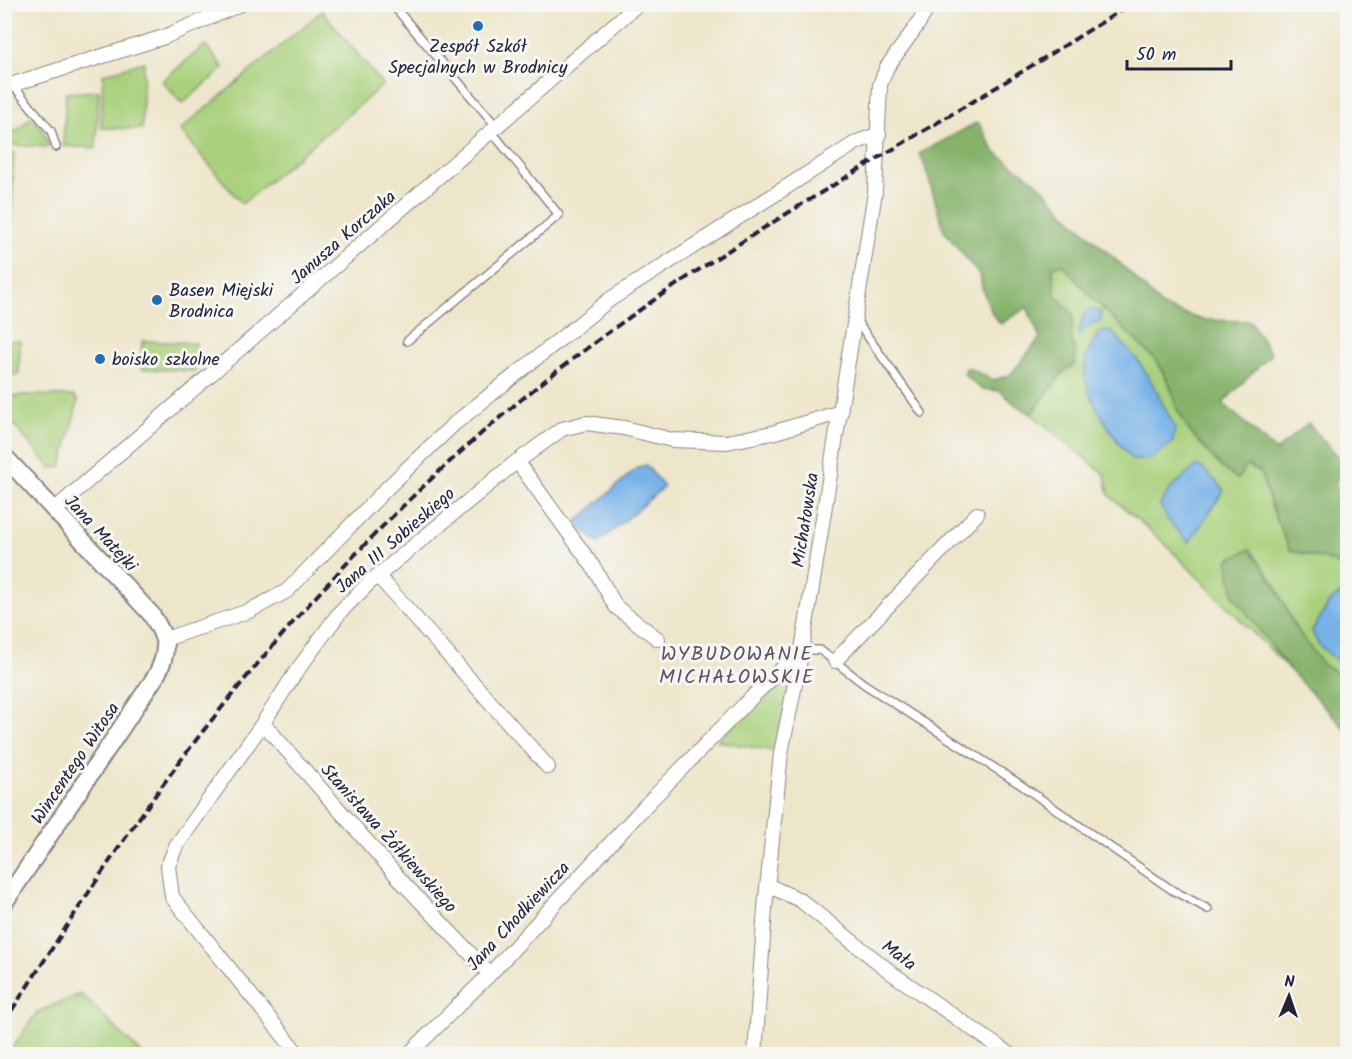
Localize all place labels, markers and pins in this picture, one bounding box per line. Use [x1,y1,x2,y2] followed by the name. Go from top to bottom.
[471,19,485,33] marker: Zespół Szkół Specjalnych w Brodnicy
[389,33,568,83] place label: Zespół Szkół Specjalnych w Brodnicy
[169,277,274,327] place label: Basen Miejski Brodnica
[150,293,164,307] marker: Basen Miejski Brodnica
[112,346,220,375] place label: boisko szkolne
[93,352,107,366] marker: boisko szkolne

